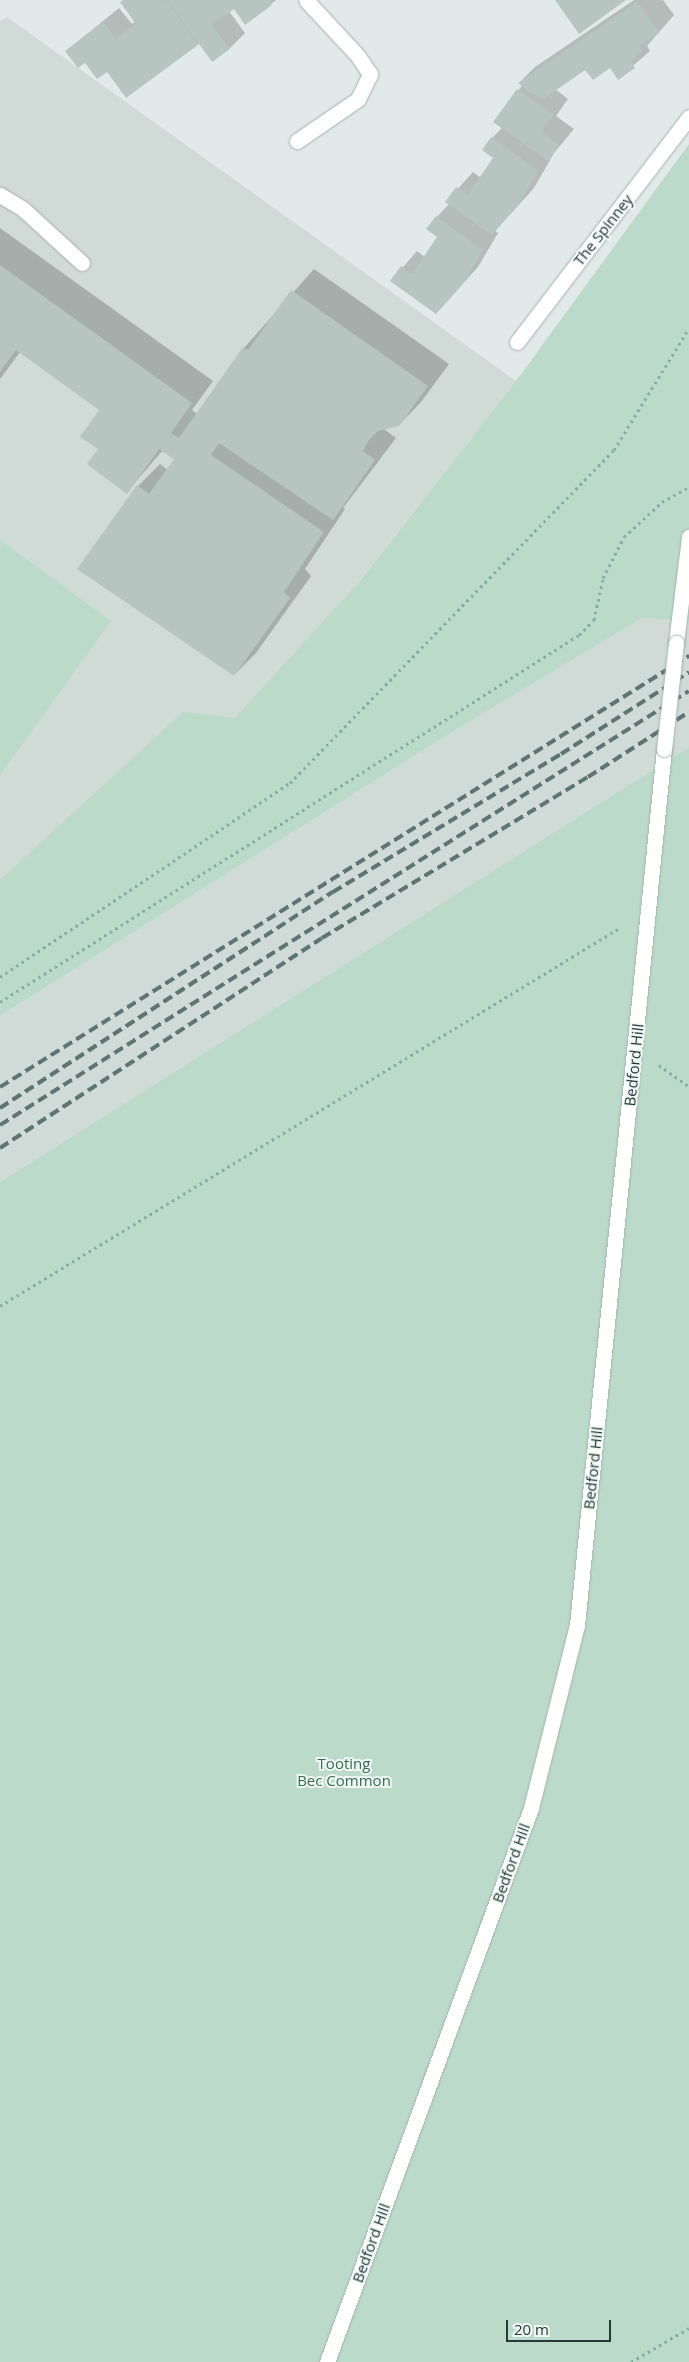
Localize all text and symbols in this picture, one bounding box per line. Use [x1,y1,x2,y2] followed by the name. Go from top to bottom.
[570,191,636,269] street label: The Spinney
[621,1023,647,1107] street label: Bedford Hill
[580,1426,606,1510] street label: Bedford Hill
[297,1754,391,1789] park label: Tooting Bec Common
[488,1821,534,1905] street label: Bedford Hill
[348,2201,394,2285] street label: Bedford Hill
[509,2310,614,2342] scale bar
[514,2319,549,2339] text: 20 m

